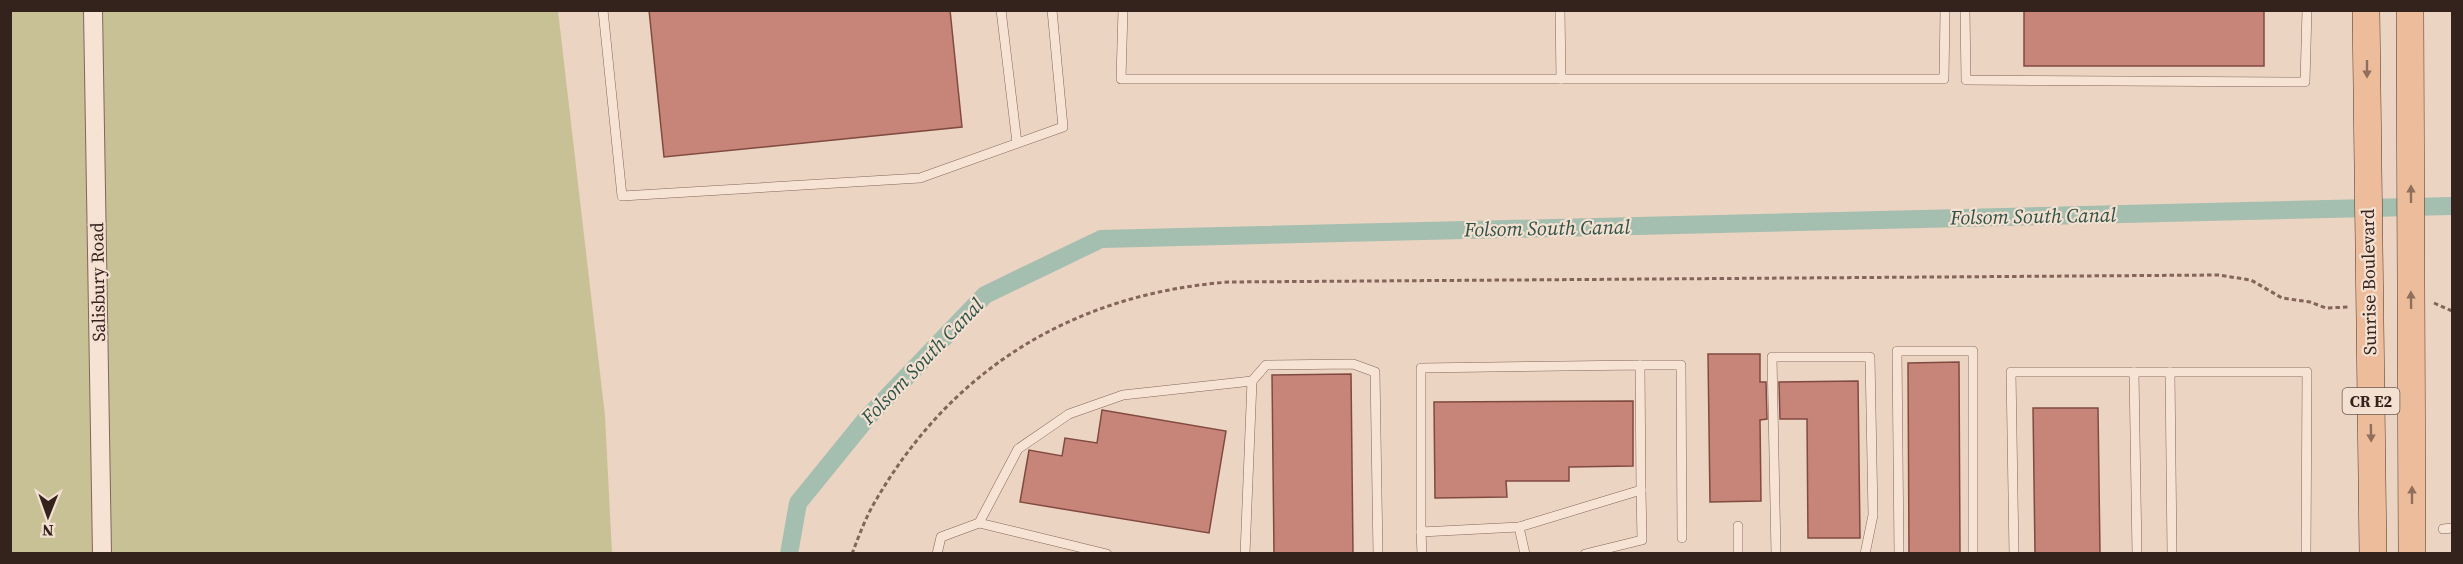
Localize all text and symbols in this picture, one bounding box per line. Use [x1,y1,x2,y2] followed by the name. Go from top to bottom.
[2362,59,2372,78] one-way arrow
[2406,185,2416,204] one-way arrow
[1949,201,2117,231] water label: Folsom South Canal
[2355,209,2382,355] street label: Sunrise Boulevard
[1463,213,1631,243] water label: Folsom South Canal
[84,222,111,342] street label: Salisbury Road
[854,291,990,431] water label: Folsom South Canal
[2406,291,2416,310] one-way arrow
[2342,388,2400,414] road number: CR E2
[2366,423,2376,442] one-way arrow
[18,486,78,546] north arrow
[2407,486,2417,505] one-way arrow
[41,520,54,542] text: N

